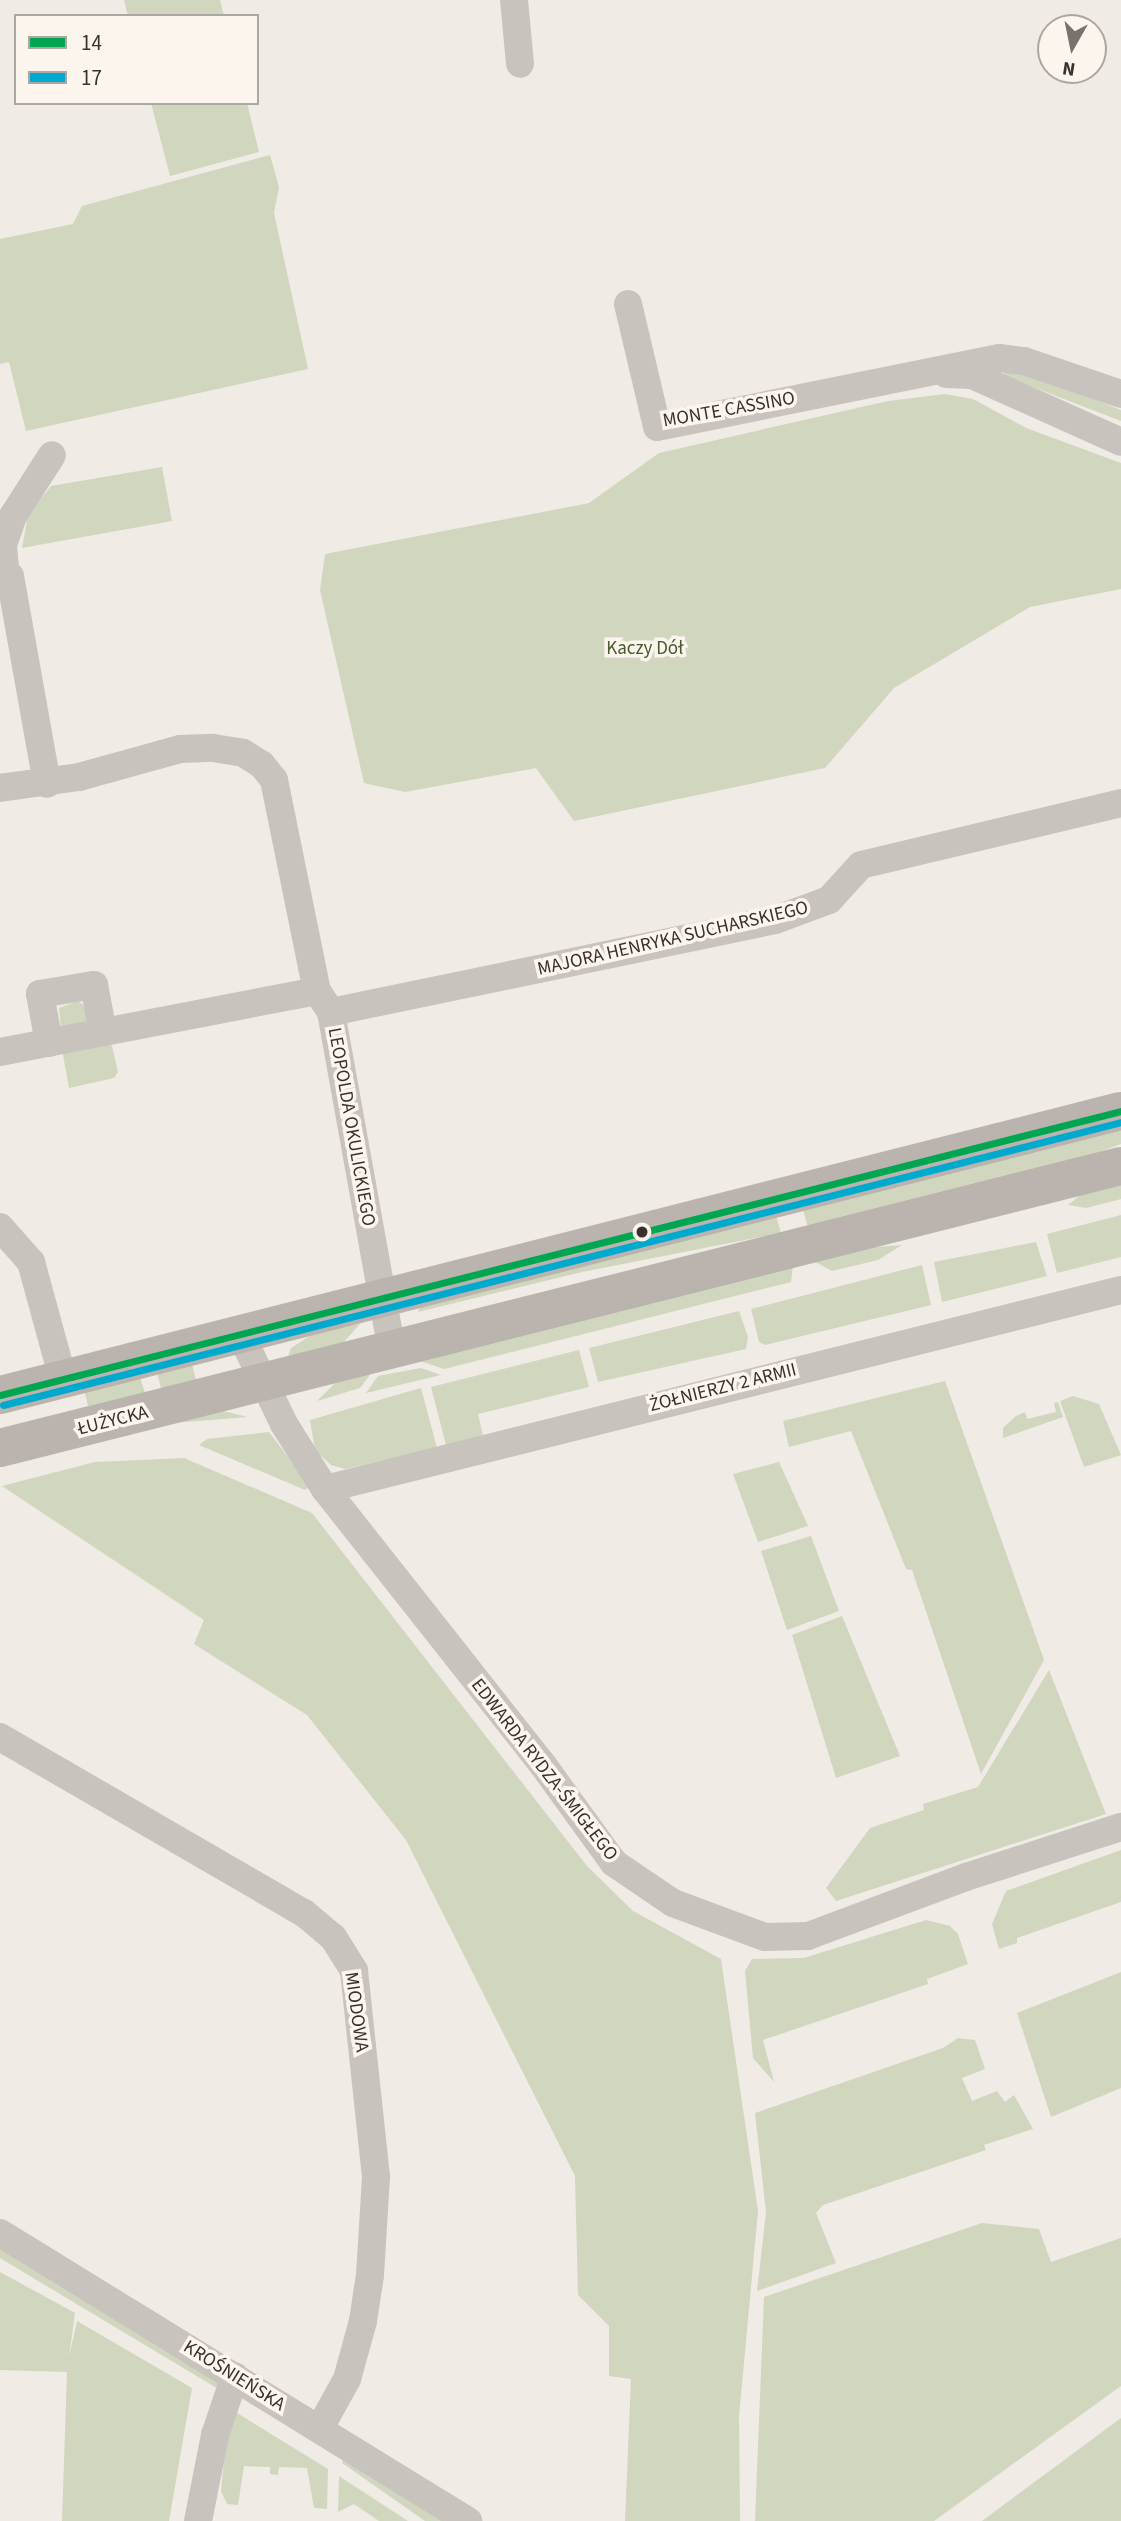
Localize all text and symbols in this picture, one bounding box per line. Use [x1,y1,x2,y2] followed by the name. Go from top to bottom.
[14,14,259,105] legend
[1037,14,1107,84] north arrow
[81,28,102,58] text: 14
[1061,54,1077,83] text: N
[81,63,102,93] text: 17
[661,387,797,433] street label: MONTE CASSINO
[606,638,684,660] park label: Kaczy Dół
[535,897,811,981] street label: MAJORA HENRYKA SUCHARSKIEGO
[322,1026,380,1228] street label: LEOPOLDA OKULICKIEGO
[635,1225,649,1239] unlabelled marker
[647,1359,799,1417] street label: ŻOŁNIERZY 2 ARMII
[75,1401,151,1441] street label: ŁUŻYCKA
[466,1674,622,1866] street label: EDWARDA RYDZA-ŚMIGŁEGO
[339,1970,373,2054] street label: MIODOWA
[179,2336,289,2416] street label: KROŚNIEŃSKA

